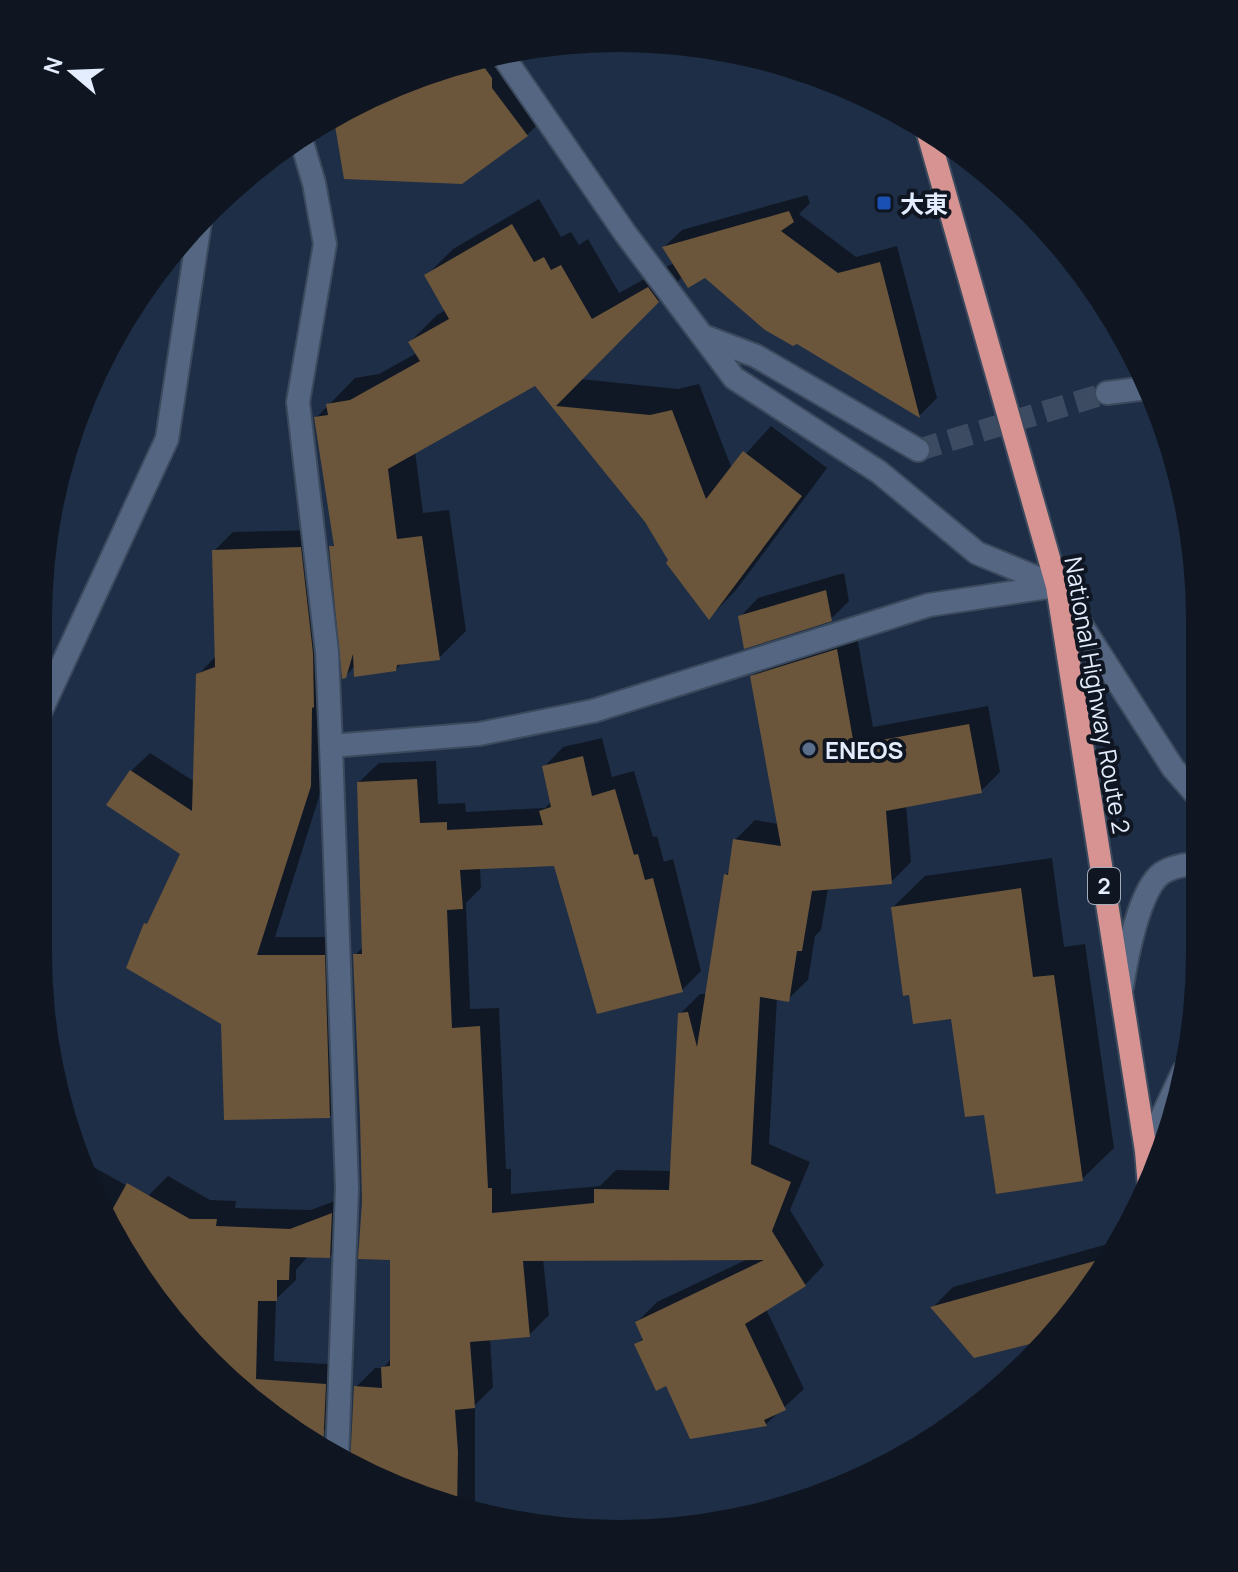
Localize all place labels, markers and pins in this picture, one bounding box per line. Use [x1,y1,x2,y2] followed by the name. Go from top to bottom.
[900,187,948,220] place label: 大東
[875,194,893,212] marker: 大東
[825,733,903,766] place label: ENEOS
[800,740,818,758] marker: ENEOS

